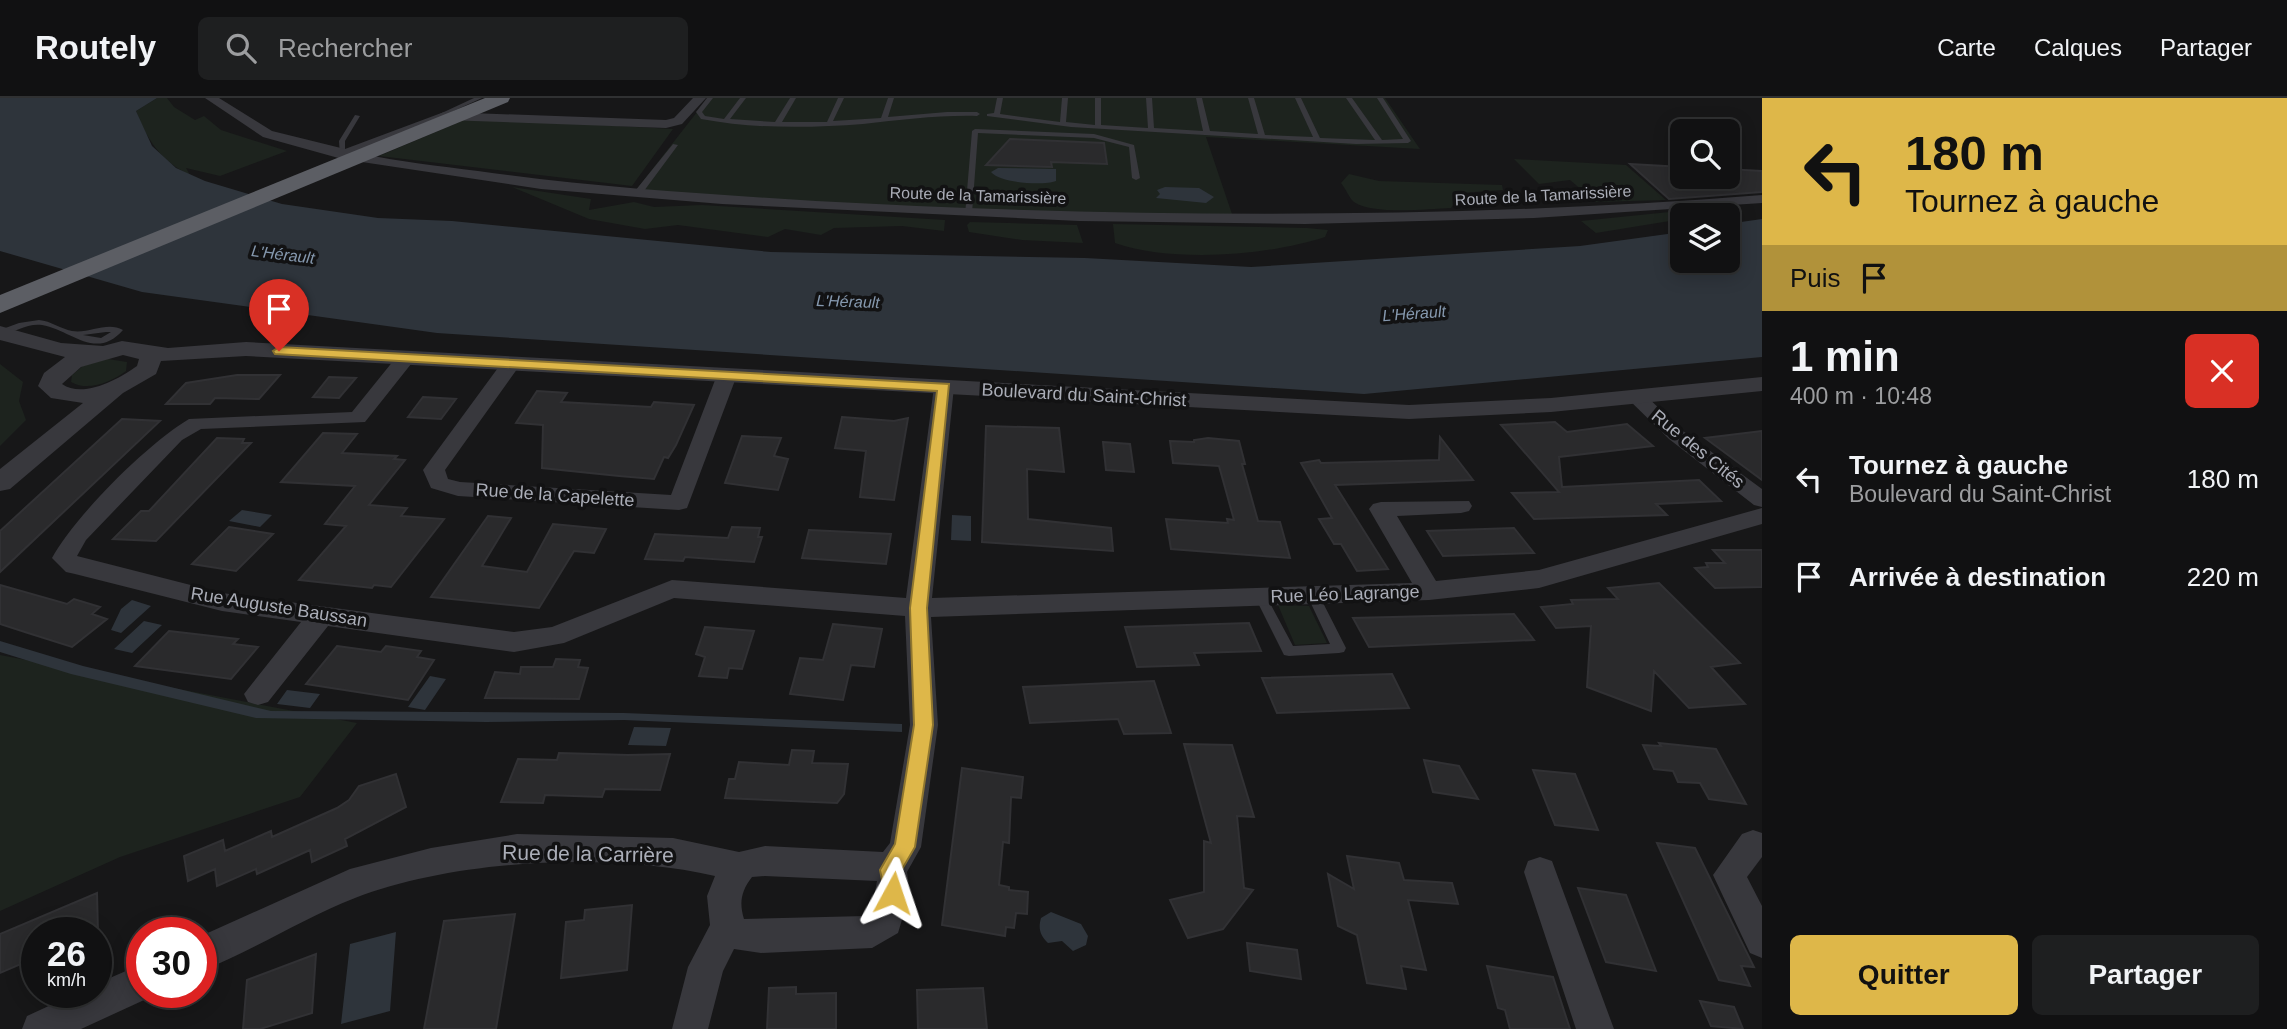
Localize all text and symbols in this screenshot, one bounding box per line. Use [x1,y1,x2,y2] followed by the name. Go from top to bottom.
[198,17,688,80] search box
[35,29,156,66] text: Routely
[222,29,260,67] icon: search
[278,33,412,63] text: Rechercher
[1937,34,1996,61] text: Carte
[2034,34,2122,61] text: Calques
[2160,34,2252,61] text: Partager
[1670,119,1740,273] map controls
[1670,119,1740,189] button: search
[1790,126,1881,217] icon: left
[1905,126,2044,180] text: 180 m
[1454,182,1632,209] street label: Route de la Tamarissière
[1905,183,2159,219] text: Tournez à gauche
[889,184,1067,207] street label: Route de la Tamarissière
[1670,203,1740,273] button: layers
[250,242,316,267] water label: L'Hérault
[1855,259,1893,297] icon: arrive
[1790,263,1841,293] text: Puis
[249,279,309,351] pin
[260,290,298,328] icon: arrive
[816,292,881,311] water label: L'Hérault
[1382,303,1447,324] water label: L'Hérault
[1790,333,1900,380] text: 1 min
[2185,334,2259,408] button: close
[981,380,1187,410] street label: Boulevard du Saint-Christ
[1790,383,1932,409] text: 400 m · 10:48
[1648,406,1748,492] street label: Rue des Cités
[1849,450,2068,480] text: Tournez à gauche
[1790,460,1828,498] icon: left
[2187,464,2259,494] text: 180 m
[475,479,635,511] street label: Rue de la Capelette
[1849,481,2111,507] text: Boulevard du Saint-Christ
[1790,558,1828,596] icon: arrive
[1849,562,2106,592] text: Arrivée à destination
[2187,562,2259,592] text: 220 m
[1270,581,1420,607] street label: Rue Léo Lagrange
[189,583,369,631] street label: Rue Auguste Baussan
[502,841,674,866] street label: Rue de la Carrière
[856,856,930,930] position arrow
[126,917,217,1008] speed limit sign: 30
[47,934,86,973] text: 26
[1790,935,2018,1015] button: Quitter
[2032,935,2259,1015] button: Partager
[47,970,86,990] text: km/h

